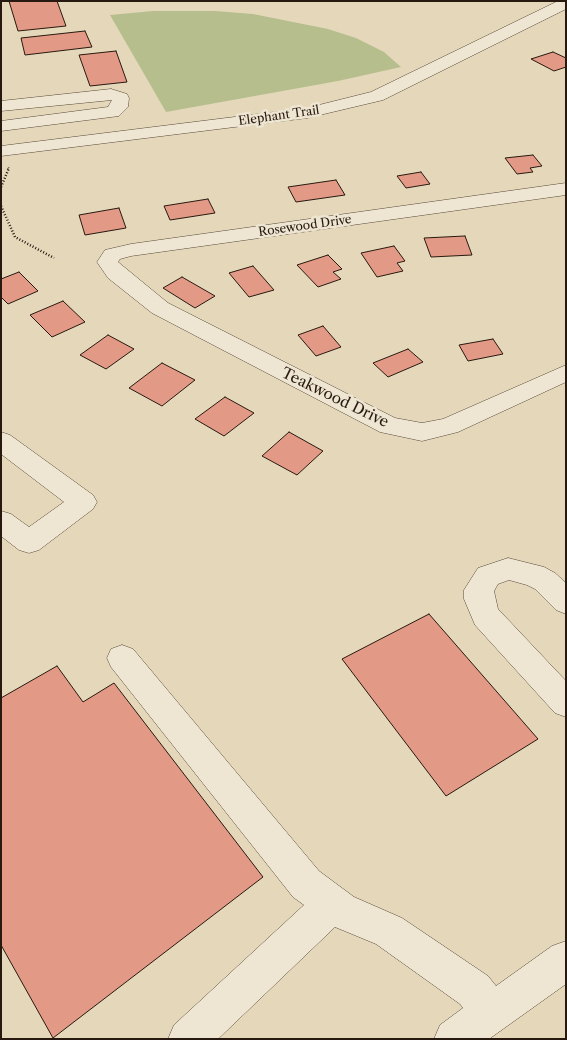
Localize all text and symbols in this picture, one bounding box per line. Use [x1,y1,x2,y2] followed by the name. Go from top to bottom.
[238,103,320,129] street label: Elephant Trail
[258,212,352,240] street label: Rosewood Drive
[278,364,392,432] street label: Teakwood Drive

